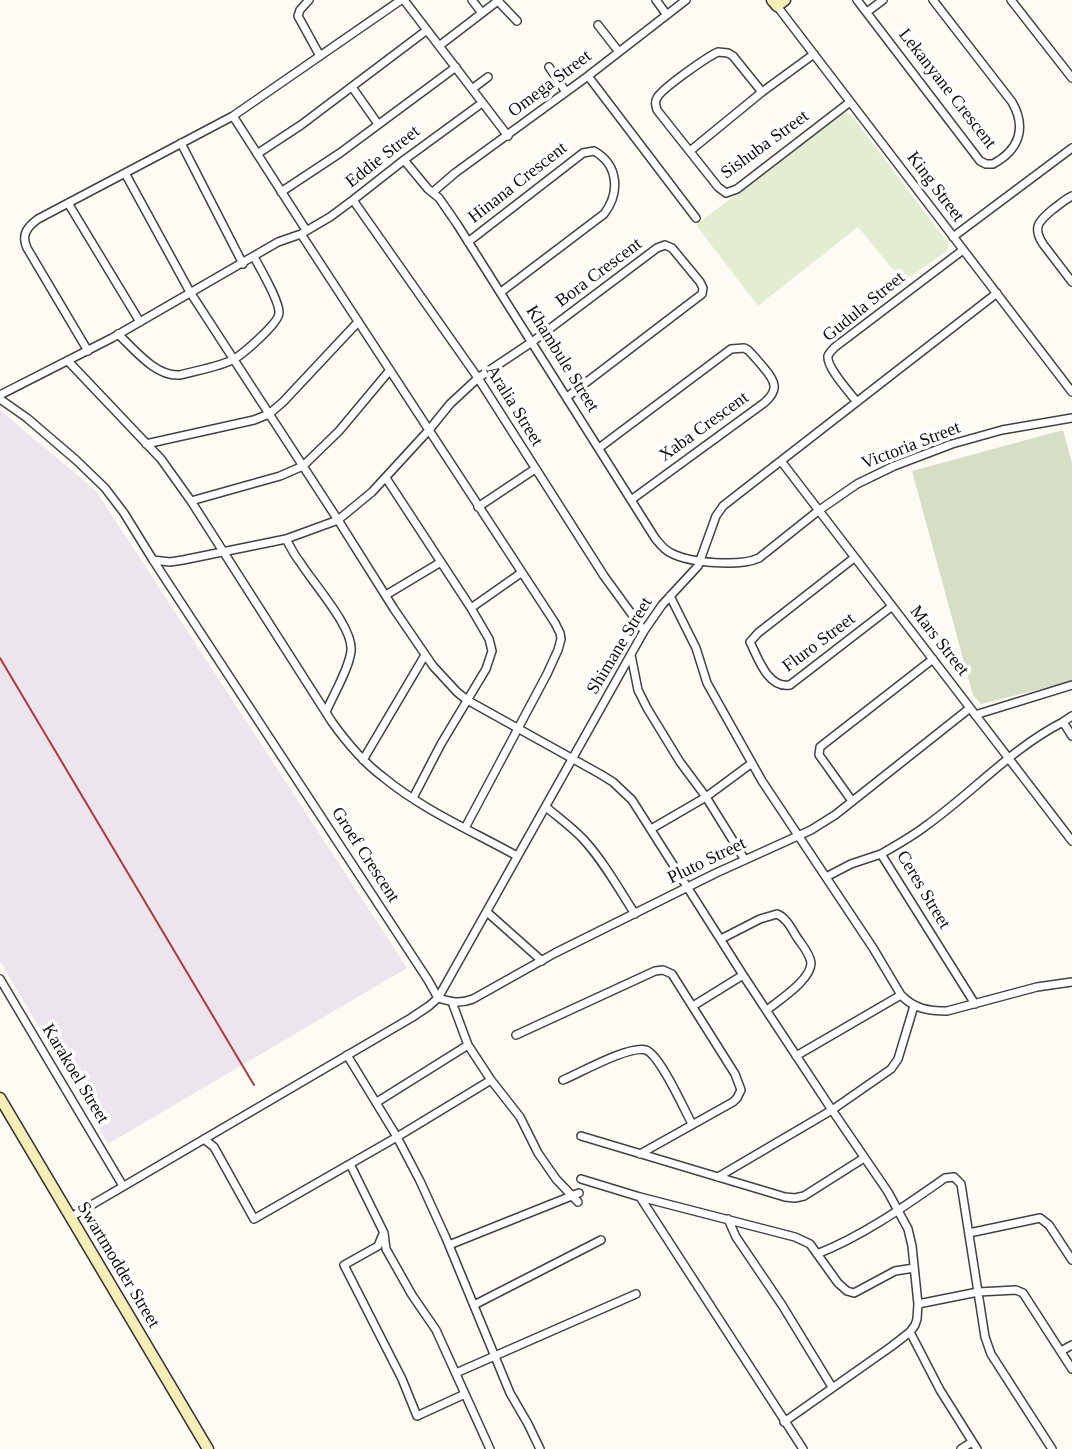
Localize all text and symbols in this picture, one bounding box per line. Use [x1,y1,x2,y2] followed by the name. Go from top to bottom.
[893,25,1001,153] street label: Lekanyane Crescent
[504,46,596,122] street label: Omega Street
[717,106,813,184] street label: Sishuba Street
[341,121,425,193] street label: Eddie Street
[464,138,572,228] street label: Hinana Crescent
[902,148,968,226] street label: King Street
[552,234,646,312] street label: Bora Crescent
[819,267,909,347] street label: Gudula Street
[521,302,603,416] street label: Khambule Street
[481,361,547,451] street label: Aralia Street
[655,387,753,467] street label: Xaba Crescent
[858,417,964,475] street label: Victoria Street
[583,594,657,698] street label: Shimane Street
[905,601,973,681] street label: Mars Street
[778,609,860,677] street label: Fluro Street
[326,803,404,907] street label: Groef Crescent
[664,833,750,889] street label: Pluto Street
[891,847,955,933] street label: Ceres Street
[37,1020,113,1128] street label: Karakoel Street
[72,1198,164,1332] street label: Swartmodder Street

